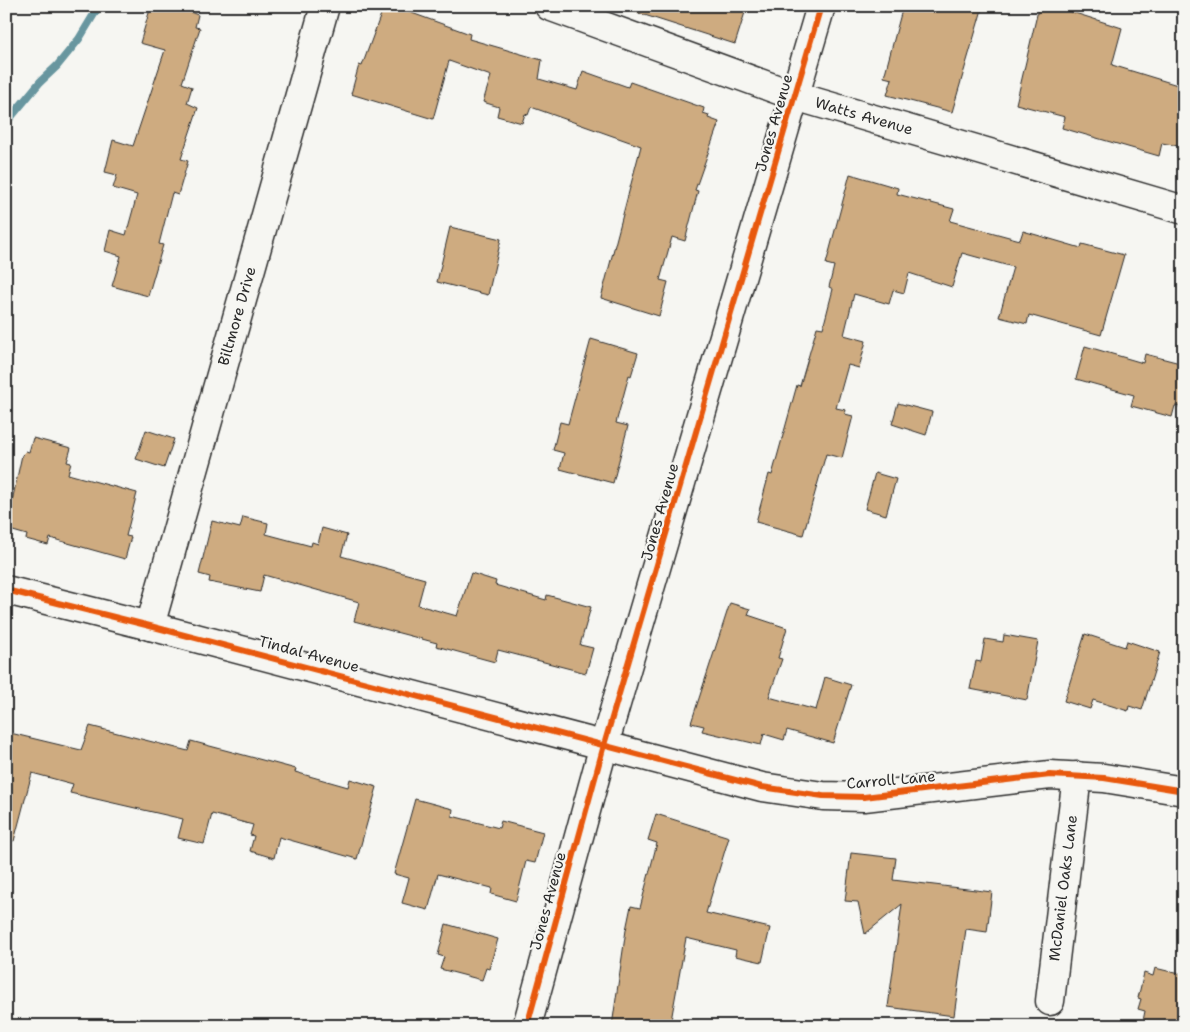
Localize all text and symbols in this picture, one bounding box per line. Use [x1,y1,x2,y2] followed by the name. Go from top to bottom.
[750,72,798,174] street label: Jones Avenue
[813,92,915,140] street label: Watts Avenue
[213,264,261,368] street label: Biltmore Drive
[636,461,684,563] street label: Jones Avenue
[256,631,362,677] street label: Tindal Avenue
[846,766,936,794] street label: Carroll Lane
[1044,814,1082,962] street label: McDaniel Oaks Lane
[525,850,571,952] street label: Jones Avenue

